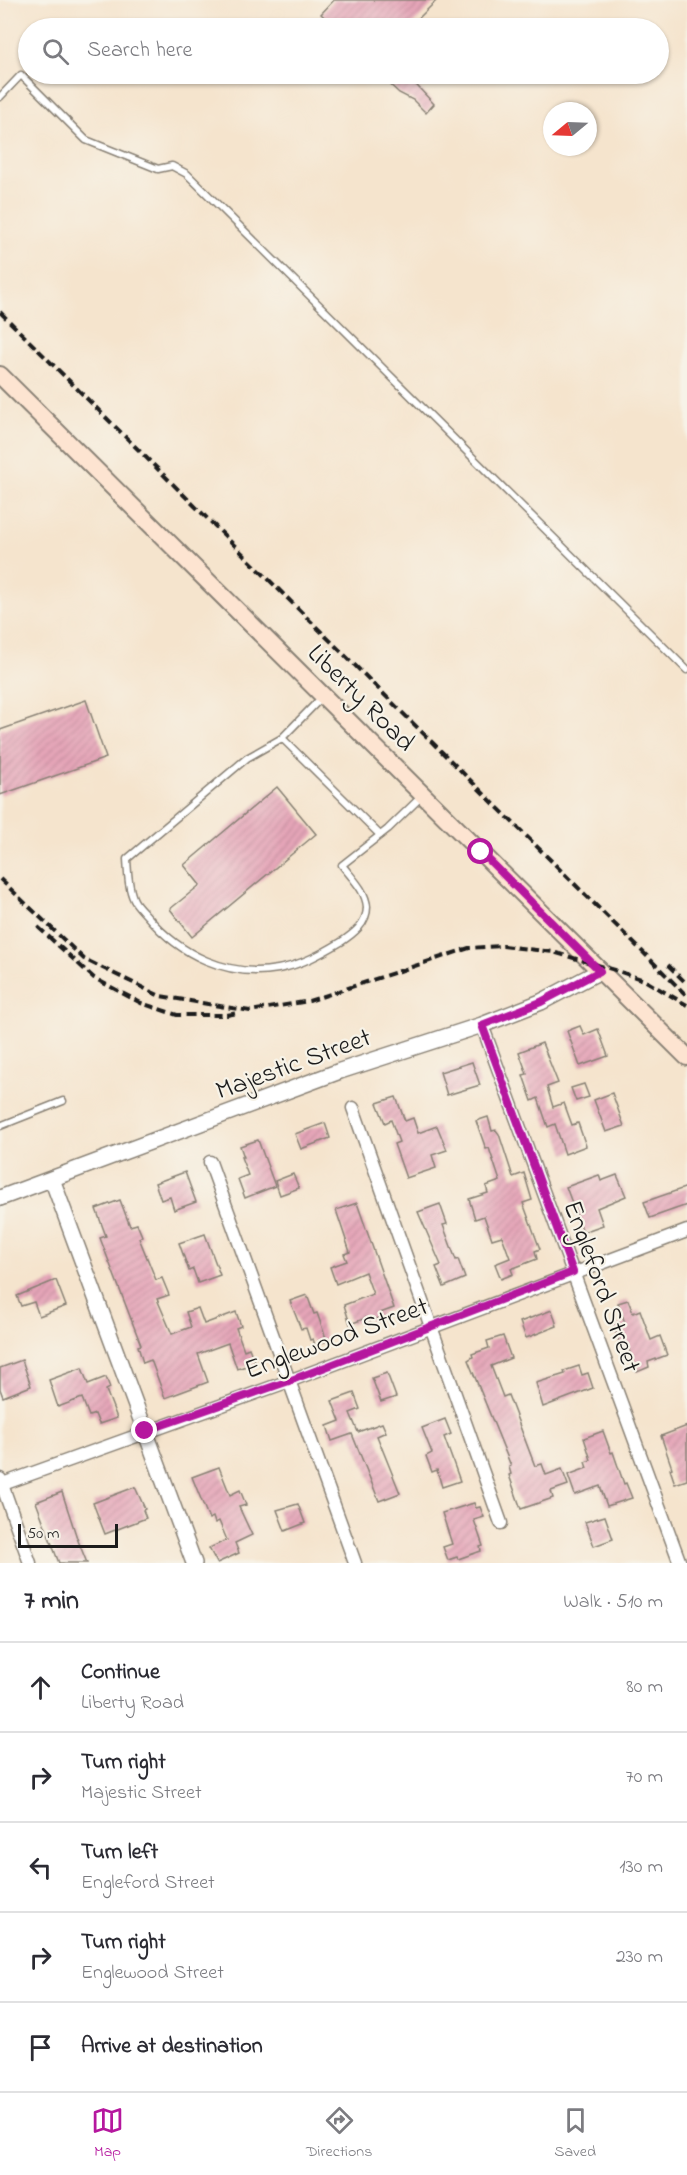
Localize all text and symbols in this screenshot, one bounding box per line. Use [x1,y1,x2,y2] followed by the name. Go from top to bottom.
[18,18,669,84] search box
[39,35,72,68] icon: search
[87,35,192,67] text: Search here
[543,102,597,156] north arrow
[297,636,423,762] street label: Liberty Road
[467,838,493,864] route start
[211,1019,377,1112] street label: Majestic Street
[551,1195,650,1378] street label: Engleford Street
[240,1288,434,1391] street label: Englewood Street
[131,1417,157,1443] route end
[18,1521,118,1548] scale bar
[27,1522,59,1546] text: 50 m
[24,1583,79,1621] text: 7 min
[563,1588,663,1617] text: Walk · 510 m
[81,1657,160,1689] text: Continue
[24,1671,57,1704] icon: ahead
[626,1673,663,1702] text: 80 m
[81,1689,184,1718] text: Liberty Road
[81,1747,166,1779] text: Turn right
[24,1761,57,1794] icon: right
[626,1763,663,1792] text: 70 m
[81,1779,202,1808] text: Majestic Street
[81,1837,158,1869] text: Turn left
[24,1851,57,1884] icon: left
[619,1853,663,1882] text: 130 m
[81,1869,215,1898] text: Engleford Street
[81,1927,166,1959] text: Turn right
[24,1941,57,1974] icon: right
[616,1943,663,1972] text: 230 m
[81,1959,224,1988] text: Englewood Street
[24,2031,57,2064] icon: arrive
[81,2031,263,2063] text: Arrive at destination
[91,2104,124,2164] tab: Map
[306,2104,372,2164] tab: Directions
[554,2104,596,2164] tab: Saved

